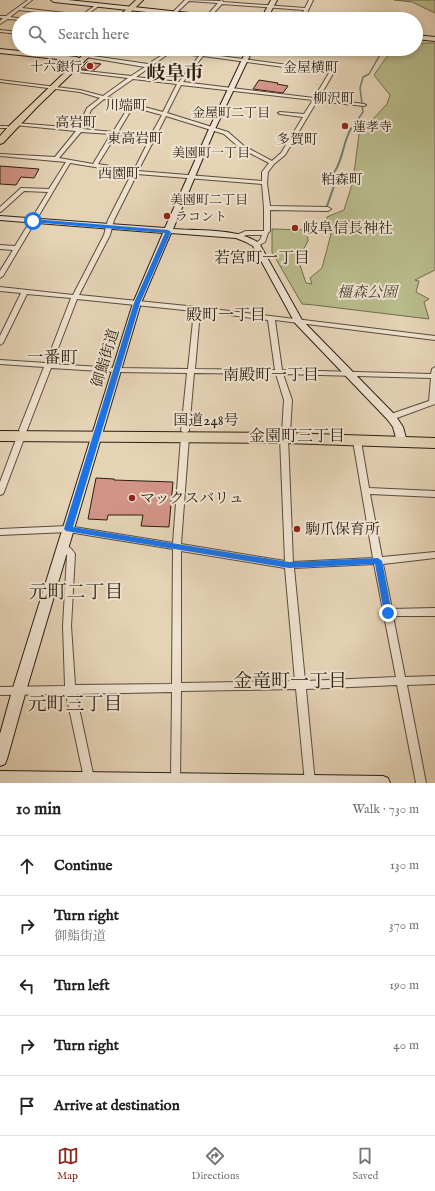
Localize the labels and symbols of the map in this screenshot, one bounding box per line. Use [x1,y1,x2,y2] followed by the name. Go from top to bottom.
[30,59,82,76] place label: 十六銀行
[283,59,339,77] district label: 金屋横町
[85,61,95,71] marker: 十六銀行
[146,62,204,86] district label: 岐阜市
[313,90,355,108] district label: 柳沢町
[105,97,147,115] district label: 川端町
[192,105,270,122] district label: 金屋町二丁目
[55,114,97,132] district label: 高岩町
[353,119,392,136] place label: 蓮孝寺
[340,121,350,131] marker: 蓮孝寺
[107,130,163,148] district label: 東高岩町
[276,131,318,149] district label: 多賀町
[172,145,250,162] district label: 美園町一丁目
[98,165,140,183] district label: 西園町
[321,171,363,189] district label: 粕森町
[170,192,248,209] district label: 美園町二丁目
[175,209,227,226] place label: ラコント
[162,211,172,221] marker: ラコント
[24,212,42,230] route start
[303,219,393,238] place label: 岐阜信長神社
[290,223,300,233] marker: 岐阜信長神社
[214,249,310,269] district label: 若宮町一丁目
[337,283,400,302] park label: 橿森公園
[186,306,266,326] district label: 殿町一丁目
[88,327,123,390] street label: 御鮨街道
[27,348,78,369] district label: 一番町
[223,366,319,386] district label: 南殿町一丁目
[173,411,239,430] street label: 国道248号
[249,427,345,447] district label: 金園町三丁目
[140,489,244,508] place label: マックスバリュ
[127,493,137,503] marker: マックスバリュ
[305,520,380,539] place label: 駒爪保育所
[292,524,302,534] marker: 駒爪保育所
[28,581,124,605] district label: 元町二丁目
[379,604,397,622] route end
[233,670,347,694] district label: 金竜町一丁目
[27,693,123,717] district label: 元町三丁目

